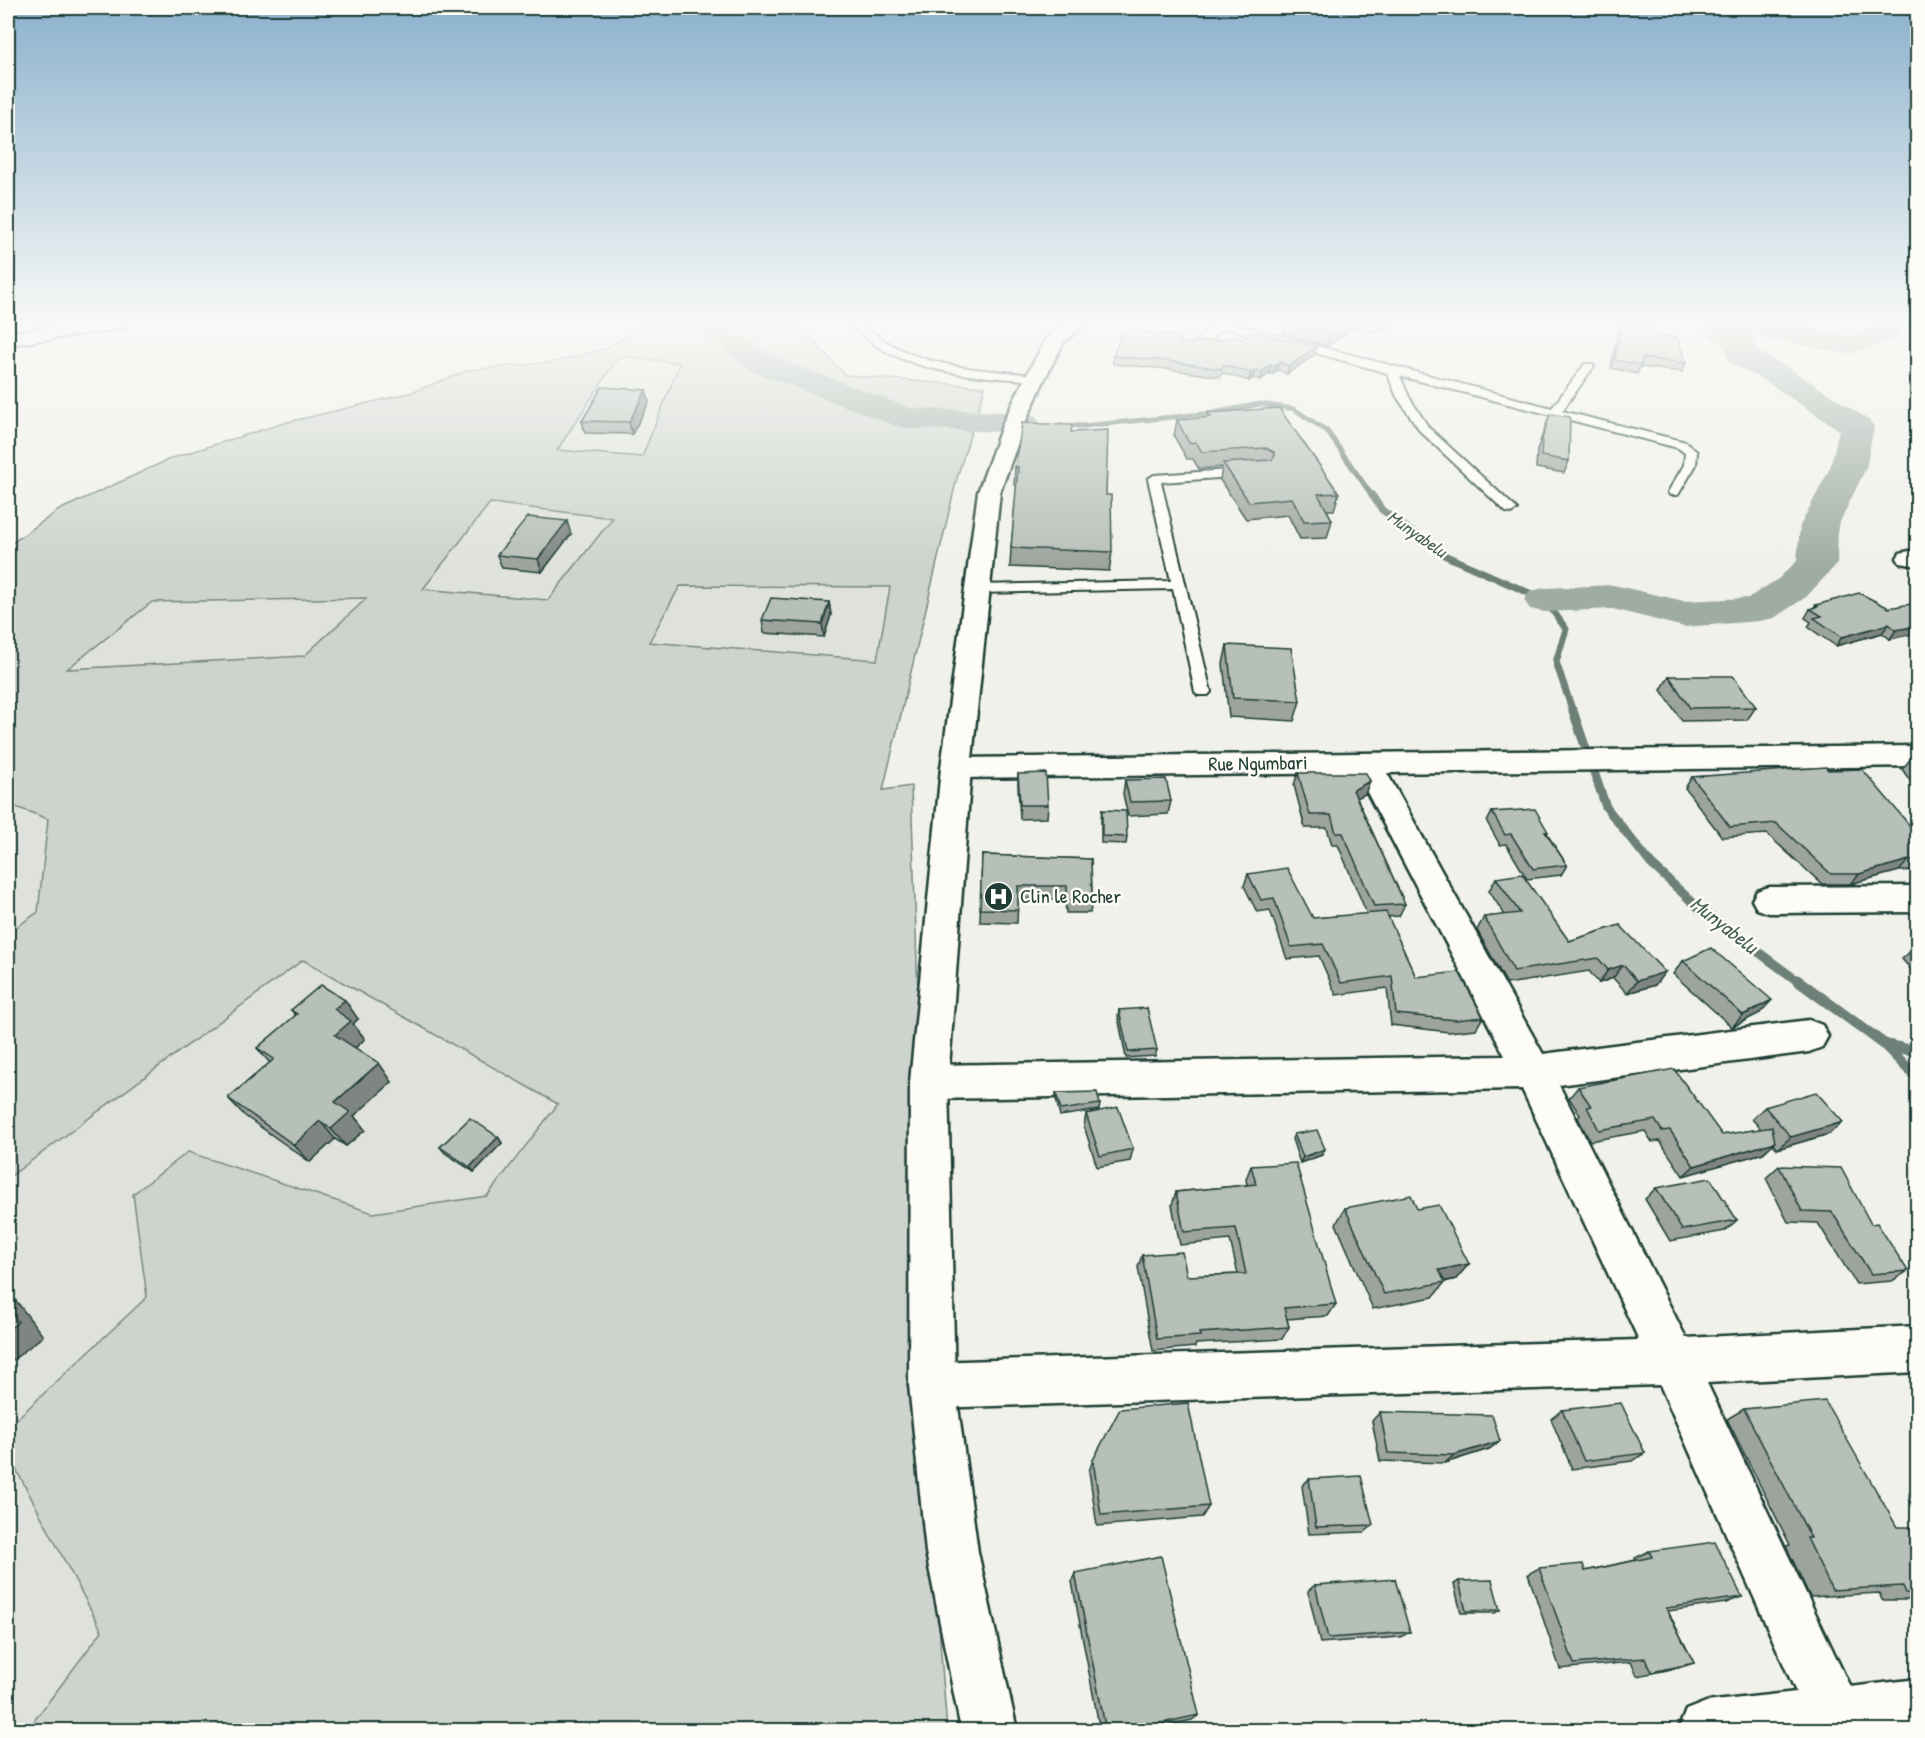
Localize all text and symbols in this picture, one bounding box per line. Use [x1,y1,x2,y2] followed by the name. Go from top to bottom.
[1383,504,1453,564] water label: Munyabelu
[1208,748,1308,777] street label: Rue Ngumbari
[983,880,1015,912] hospital icon: Clin le Rocher
[1020,882,1122,909] place label: Clin le Rocher
[1684,889,1765,961] water label: Munyabelu

